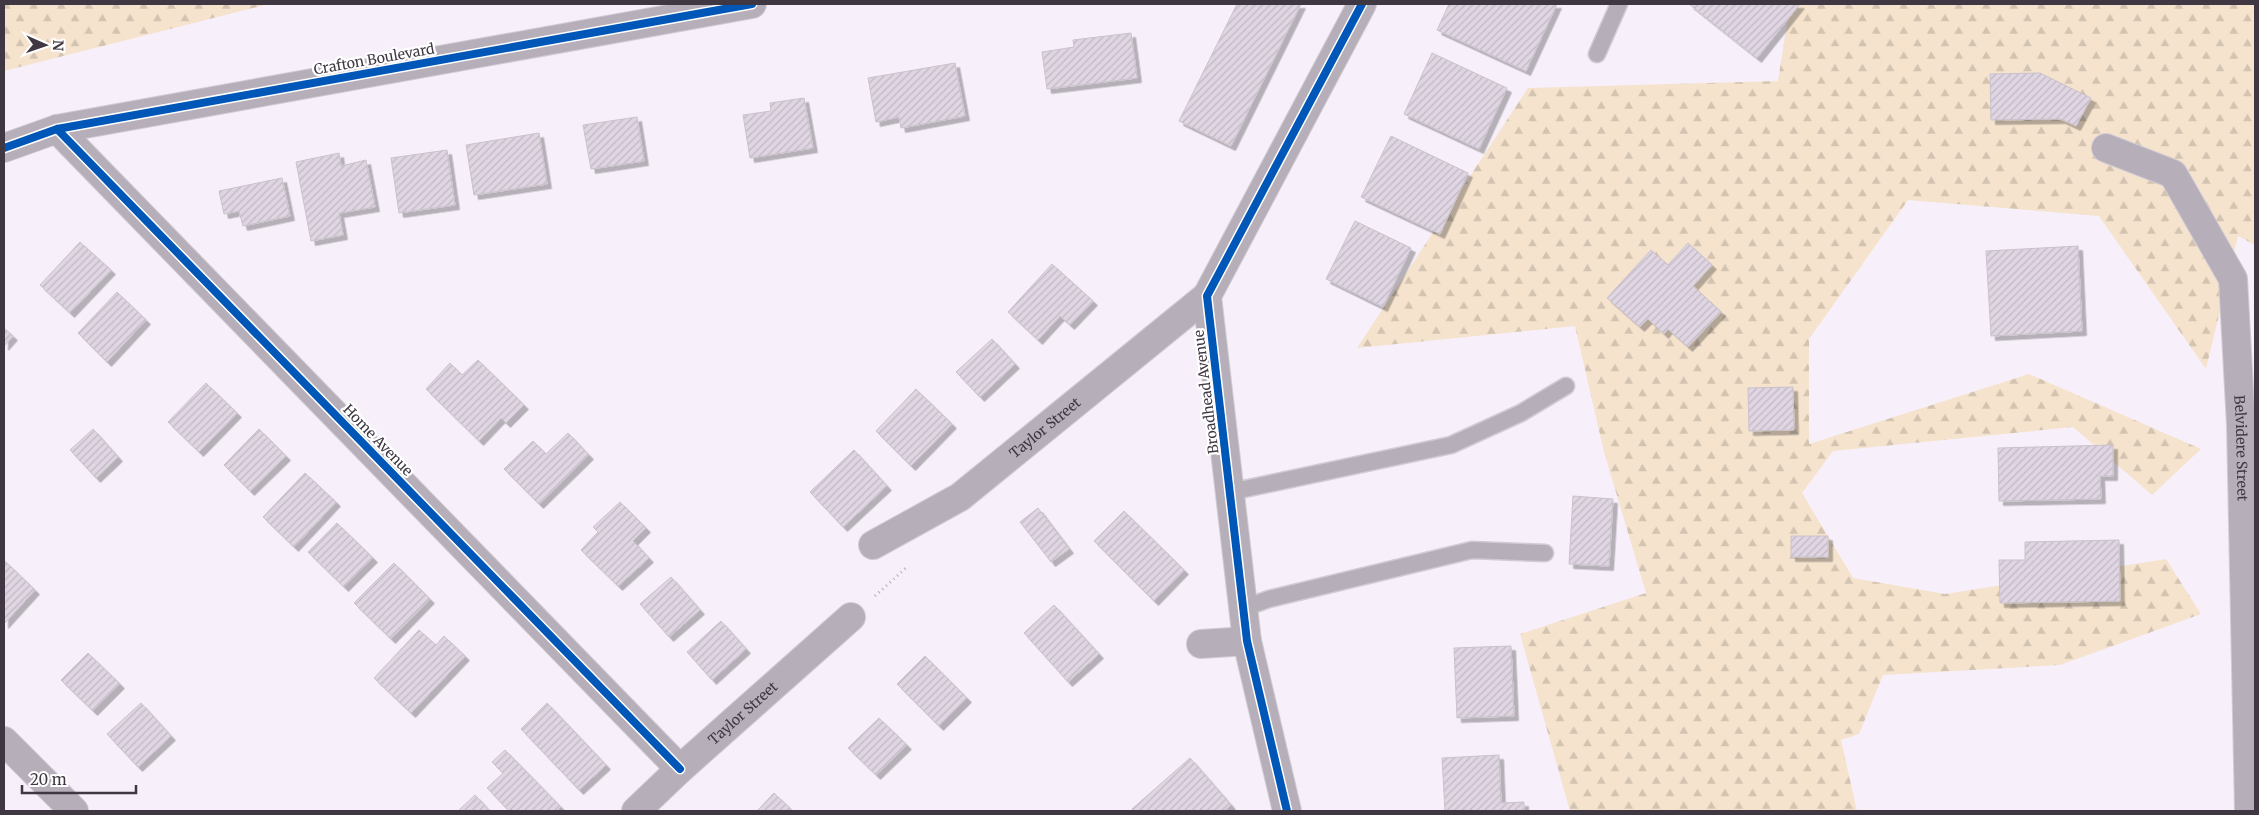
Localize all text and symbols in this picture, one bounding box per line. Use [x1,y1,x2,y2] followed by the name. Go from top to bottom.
[20,20,70,70] north arrow
[312,39,436,78] street label: Crafton Boulevard
[49,40,67,51] text: N
[1189,329,1223,455] street label: Broadhead Avenue
[1006,393,1085,462] street label: Taylor Street
[2230,394,2252,502] street label: Belvidere Street
[339,400,417,480] street label: Home Avenue
[705,677,782,749] street label: Taylor Street
[22,762,136,794] scale bar
[30,770,67,789] text: 20 m

